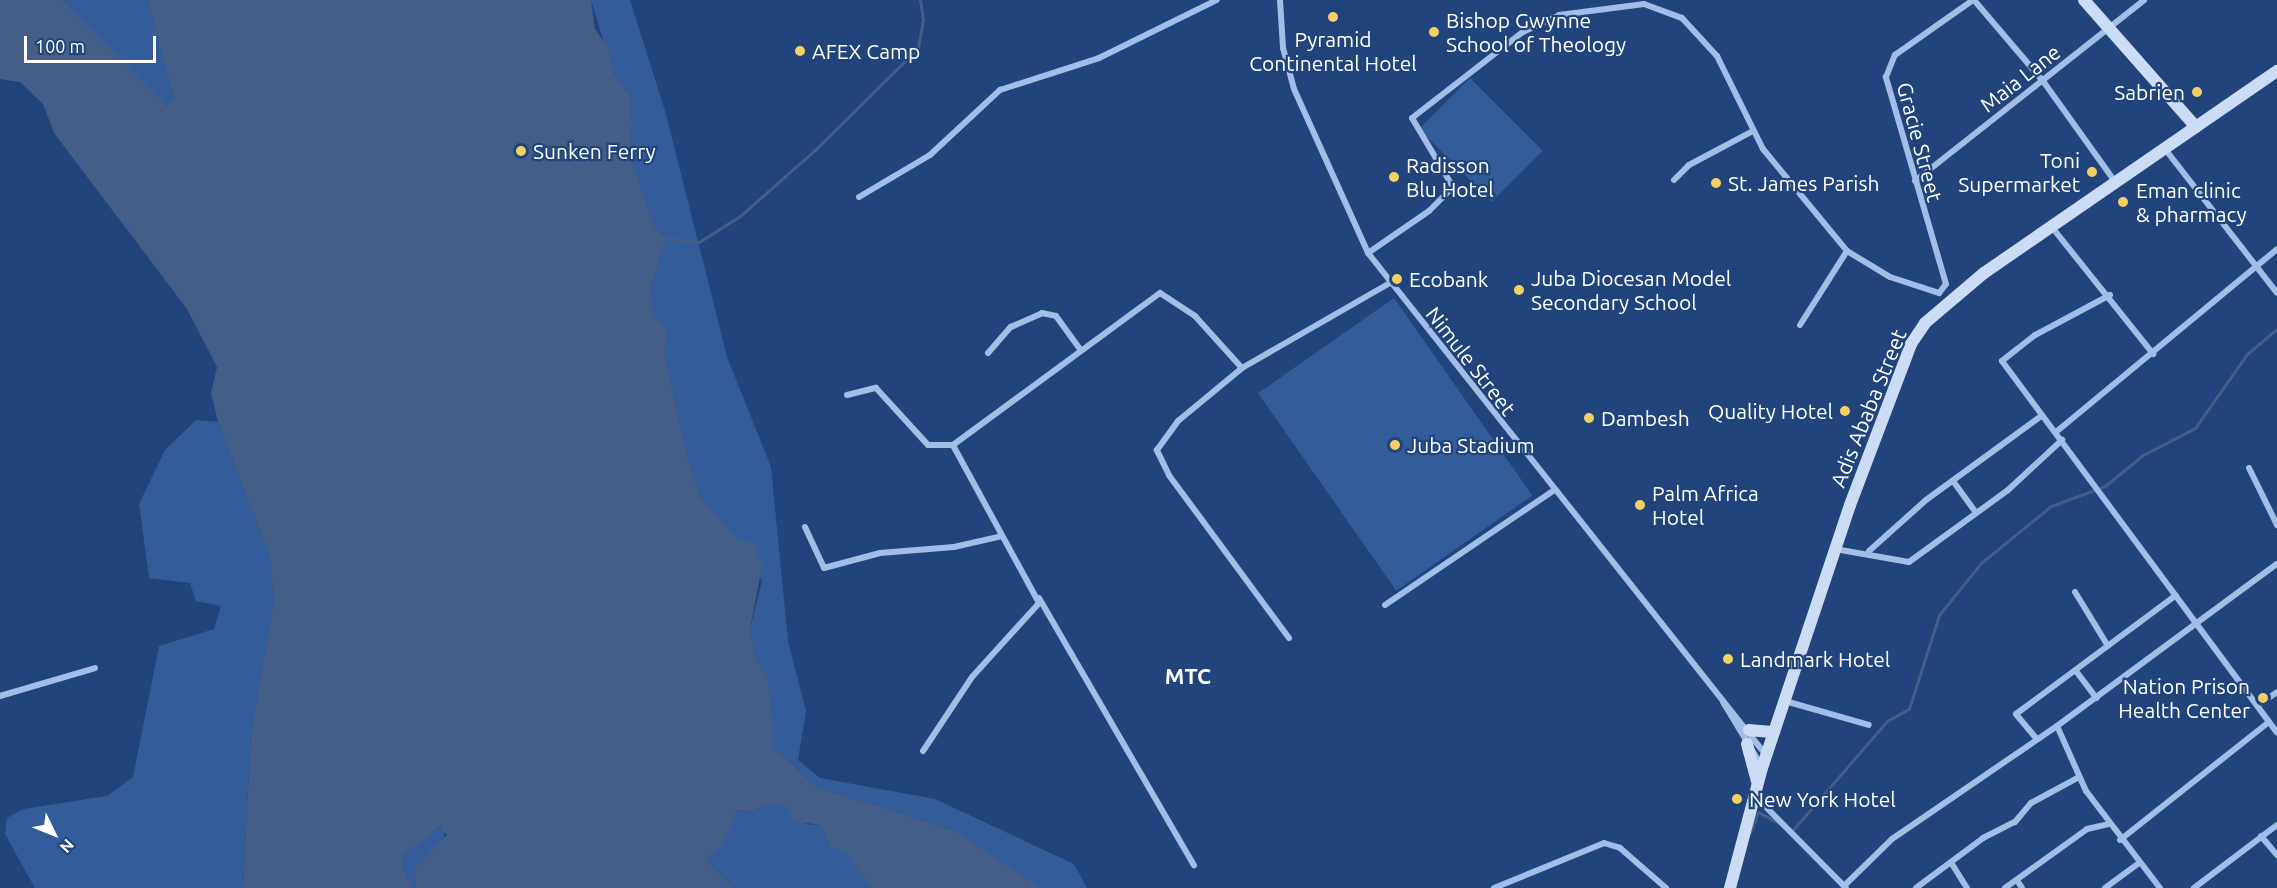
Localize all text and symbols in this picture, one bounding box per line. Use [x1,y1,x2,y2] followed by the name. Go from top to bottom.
[1446,7,1626,57] place label: Bishop Gwynne School of Theology
[1326,10,1340,24] marker: Pyramid Continental Hotel
[27,24,159,62] scale bar
[1427,25,1441,39] marker: Bishop Gwynne School of Theology
[1249,26,1417,76] place label: Pyramid Continental Hotel
[35,36,85,56] text: 100 m
[812,38,920,64] place label: AFEX Camp
[1975,39,2065,117] street label: Maia Lane
[793,44,807,58] marker: AFEX Camp
[2114,79,2185,105] place label: Sabrien
[1892,80,1948,204] street label: Gracie Street
[2190,85,2204,99] marker: Sabrien
[533,138,656,164] place label: Sunken Ferry
[514,144,528,158] marker: Sunken Ferry
[1958,147,2080,197] place label: Toni Supermarket
[1406,152,1494,202] place label: Radisson Blu Hotel
[2085,165,2099,179] marker: Toni Supermarket
[1387,170,1401,184] marker: Radisson Blu Hotel
[1728,170,1880,196] place label: St. James Parish
[1709,176,1723,190] marker: St. James Parish
[2136,177,2247,227] place label: Eman clinic & pharmacy
[2114,193,2132,211] marker: Eman clinic & pharmacy
[1531,265,1731,315] place label: Juba Diocesan Model Secondary School
[1409,266,1488,292] place label: Ecobank
[1390,272,1404,286] marker: Ecobank
[1512,283,1526,297] marker: Juba Diocesan Model Secondary School
[1421,302,1521,420] street label: Nimule Street
[1825,325,1911,491] street label: Adis Ababa Street
[1708,398,1833,424] place label: Quality Hotel
[1838,404,1852,418] marker: Quality Hotel
[1601,405,1690,431] place label: Dambesh
[1582,411,1596,425] marker: Dambesh
[1407,432,1535,458] place label: Juba Stadium
[1388,438,1402,452] marker: Juba Stadium
[1652,480,1759,530] place label: Palm Africa Hotel
[1633,498,1647,512] marker: Palm Africa Hotel
[1740,646,1890,672] place label: Landmark Hotel
[1721,652,1735,666] marker: Landmark Hotel
[1165,663,1211,689] district label: MTC
[2118,673,2250,723] place label: Nation Prison Health Center
[2254,689,2272,707] marker: Nation Prison Health Center
[1749,786,1896,812] place label: New York Hotel
[1730,792,1744,806] marker: New York Hotel
[24,804,84,864] north arrow
[57,836,78,857] text: N

